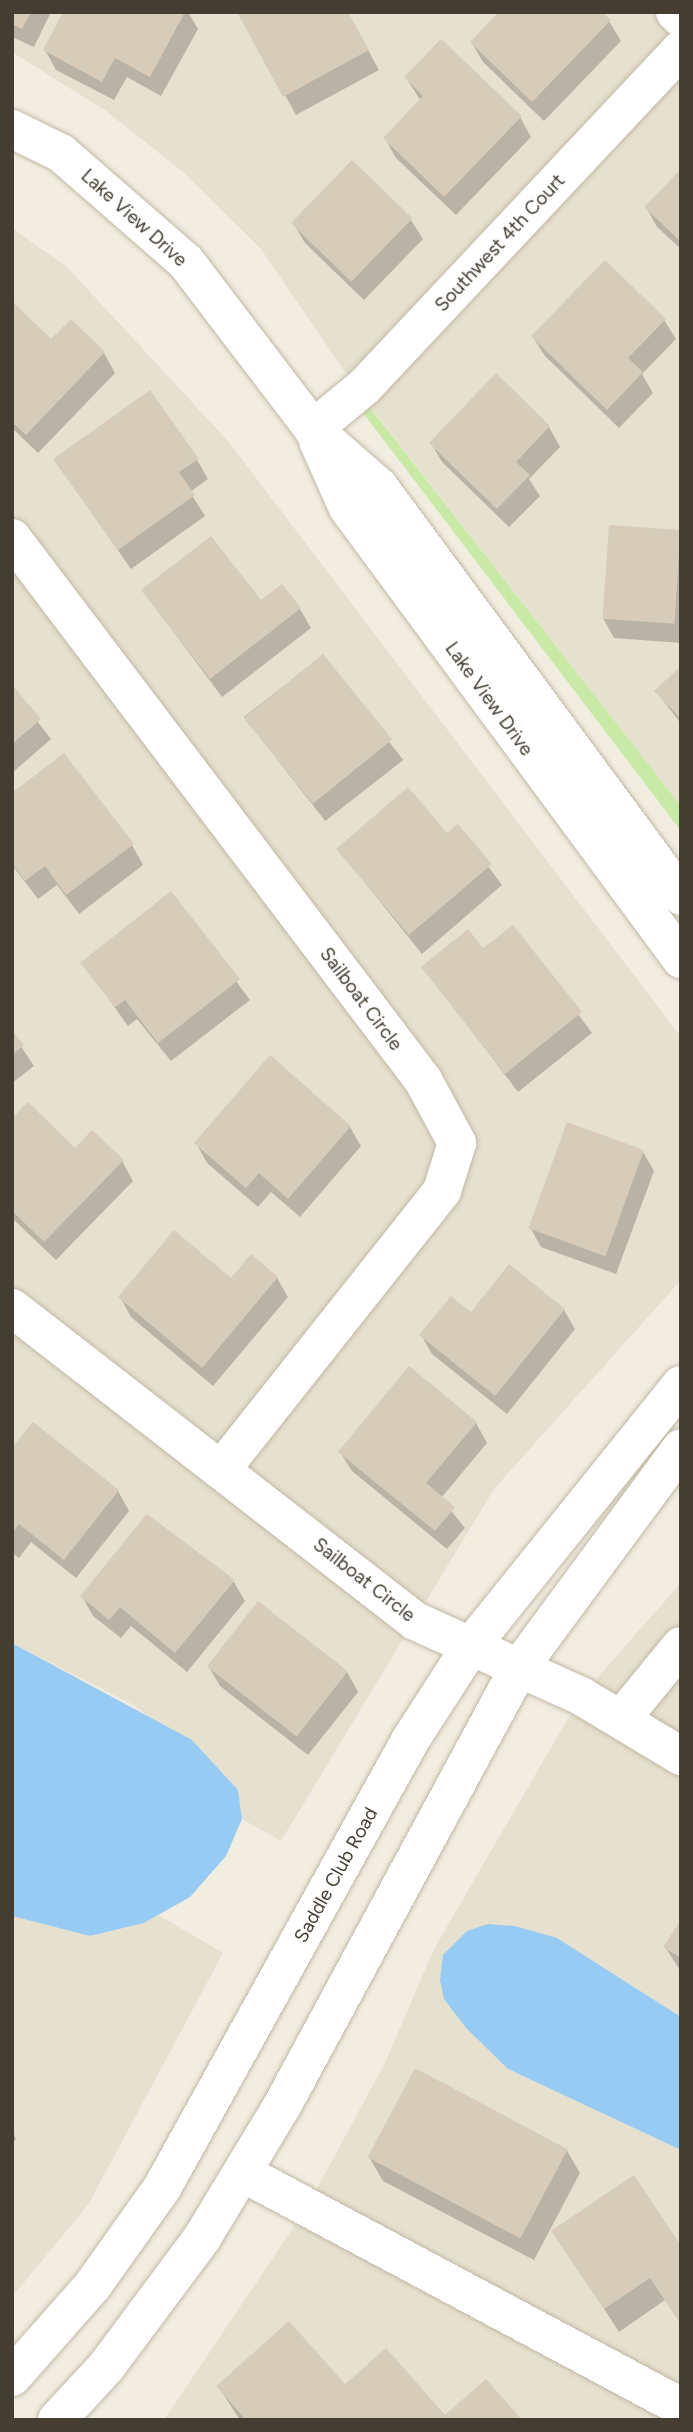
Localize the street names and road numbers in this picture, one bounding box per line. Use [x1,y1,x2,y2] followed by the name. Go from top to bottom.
[76,164,192,272] street label: Lake View Drive
[430,169,570,317] street label: Southwest 4th Court
[440,638,538,760] street label: Lake View Drive
[315,943,407,1055] street label: Sailboat Circle
[309,1533,419,1627] street label: Sailboat Circle
[289,1803,383,1947] street label: Saddle Club Road

